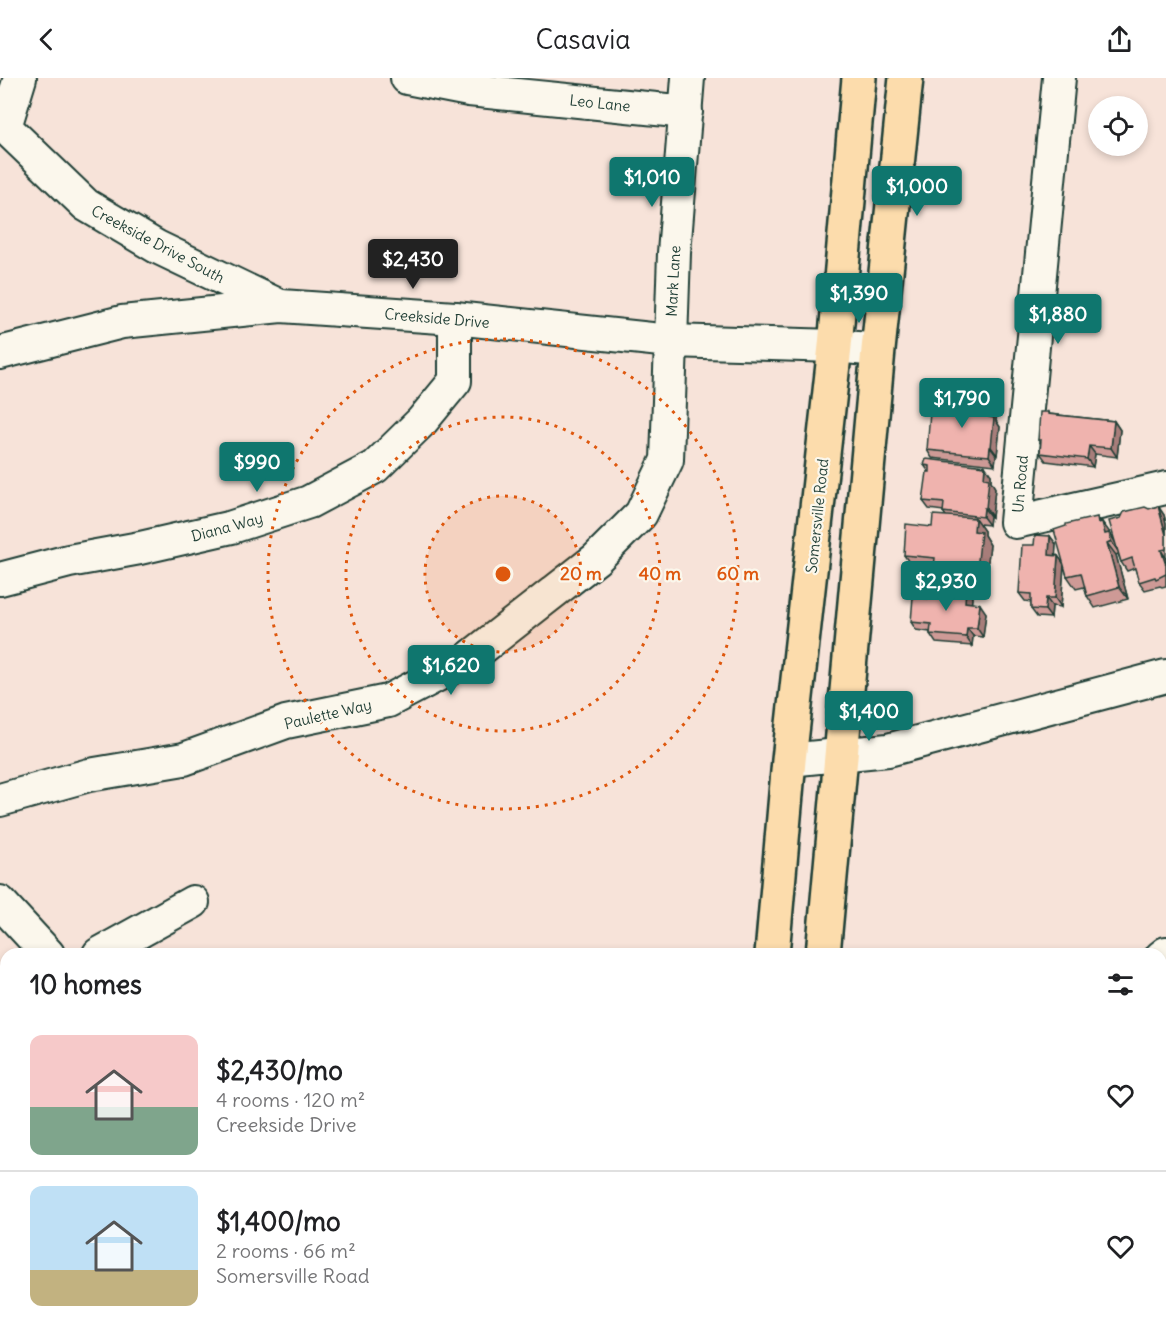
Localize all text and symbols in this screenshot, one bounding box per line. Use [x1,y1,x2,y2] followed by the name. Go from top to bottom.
[535,22,631,56] text: Casavia
[30,23,63,56] icon: back
[1103,23,1136,56] icon: share
[569,90,631,116] street label: Leo Lane
[1088,96,1148,156] map controls
[1088,96,1148,156] button: locate
[603,157,701,208] pin: $1,010
[623,164,681,189] text: $1,010
[868,166,966,217] pin: $1,000
[886,173,948,198] text: $1,000
[88,201,228,287] street label: Creekside Drive South
[364,239,462,290] pin: $2,430
[662,245,684,317] street label: Mark Lane
[382,246,444,271] text: $2,430
[810,273,908,324] pin: $1,390
[830,280,888,305] text: $1,390
[1009,294,1107,345] pin: $1,880
[1028,301,1088,326] text: $1,880
[384,304,490,332] street label: Creekside Drive
[913,378,1011,429] pin: $1,790
[933,385,991,410] text: $1,790
[221,442,293,493] pin: $990
[233,449,281,474] text: $990
[1008,454,1032,513] street label: Un Road
[802,458,832,574] street label: Somersville Road
[189,508,265,546] street label: Diana Way
[897,561,995,612] pin: $2,930
[560,562,602,585] text: 20 m
[639,562,681,585] text: 40 m
[717,562,759,585] text: 60 m
[493,564,513,584] centre of rings
[915,568,977,593] text: $2,930
[402,645,500,696] pin: $1,620
[422,652,480,677] text: $1,620
[820,691,918,742] pin: $1,400
[282,695,374,733] street label: Paulette Way
[839,698,899,723] text: $1,400
[30,968,142,1001] text: 10 homes
[1104,968,1137,1001] icon: filters
[216,1054,343,1087] text: $2,430/mo
[78,1059,150,1131] icon: home
[1104,1079,1137,1112] icon: heart
[216,1087,365,1112] text: 4 rooms · 120 m²
[216,1112,356,1137] text: Creekside Drive
[216,1205,341,1238] text: $1,400/mo
[78,1210,150,1282] icon: home
[1104,1230,1137,1263] icon: heart
[216,1238,356,1263] text: 2 rooms · 66 m²
[216,1263,370,1288] text: Somersville Road

